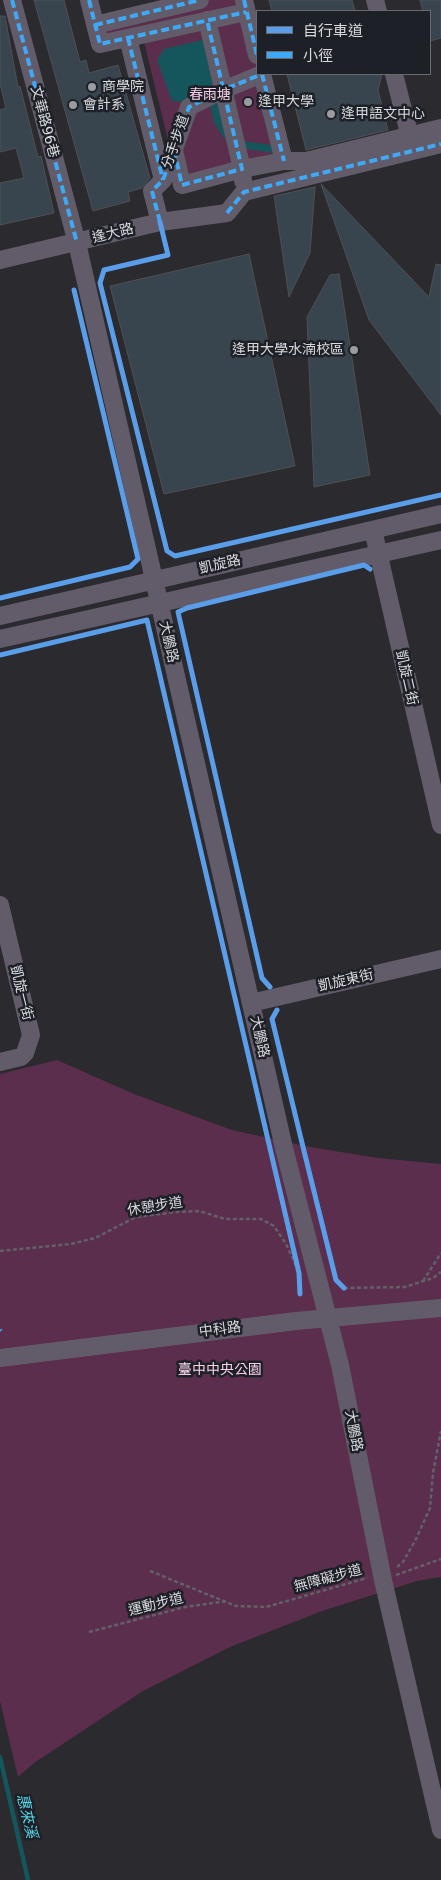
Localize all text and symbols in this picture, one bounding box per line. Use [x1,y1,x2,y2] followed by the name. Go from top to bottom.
[256,10,431,75] legend
[303,22,363,40] text: 自行車道
[303,47,333,65] text: 小徑
[102,79,144,95] place label: 商學院
[86,81,98,93] marker: 商學院
[26,84,62,160] street label: 文華路96巷
[189,87,231,103] park label: 春雨塘
[258,94,314,110] place label: 逢甲大學
[242,96,254,108] marker: 逢甲大學
[83,97,125,113] place label: 會計系
[67,99,79,111] marker: 會計系
[341,106,425,122] place label: 逢甲語文中心
[325,108,337,120] marker: 逢甲語文中心
[159,113,193,171] street label: 分手步道
[91,221,135,247] street label: 逢大路
[232,342,344,358] place label: 逢甲大學水湳校區
[348,344,360,356] marker: 逢甲大學水湳校區
[198,552,242,578] street label: 凱旋路
[155,620,181,664] street label: 大鵬路
[392,649,420,707] street label: 凱旋二街
[6,964,36,1022] street label: 凱旋一街
[317,967,375,995] street label: 凱旋東街
[246,1015,272,1059] street label: 大鵬路
[126,1194,184,1220] street label: 休憩步道
[198,1319,242,1341] street label: 中科路
[178,1362,262,1378] park label: 臺中中央公園
[341,1409,365,1453] street label: 大鵬路
[292,1562,364,1596] street label: 無障礙步道
[127,1590,185,1620] street label: 運動步道
[12,1792,40,1840] water label: 惠來溪

